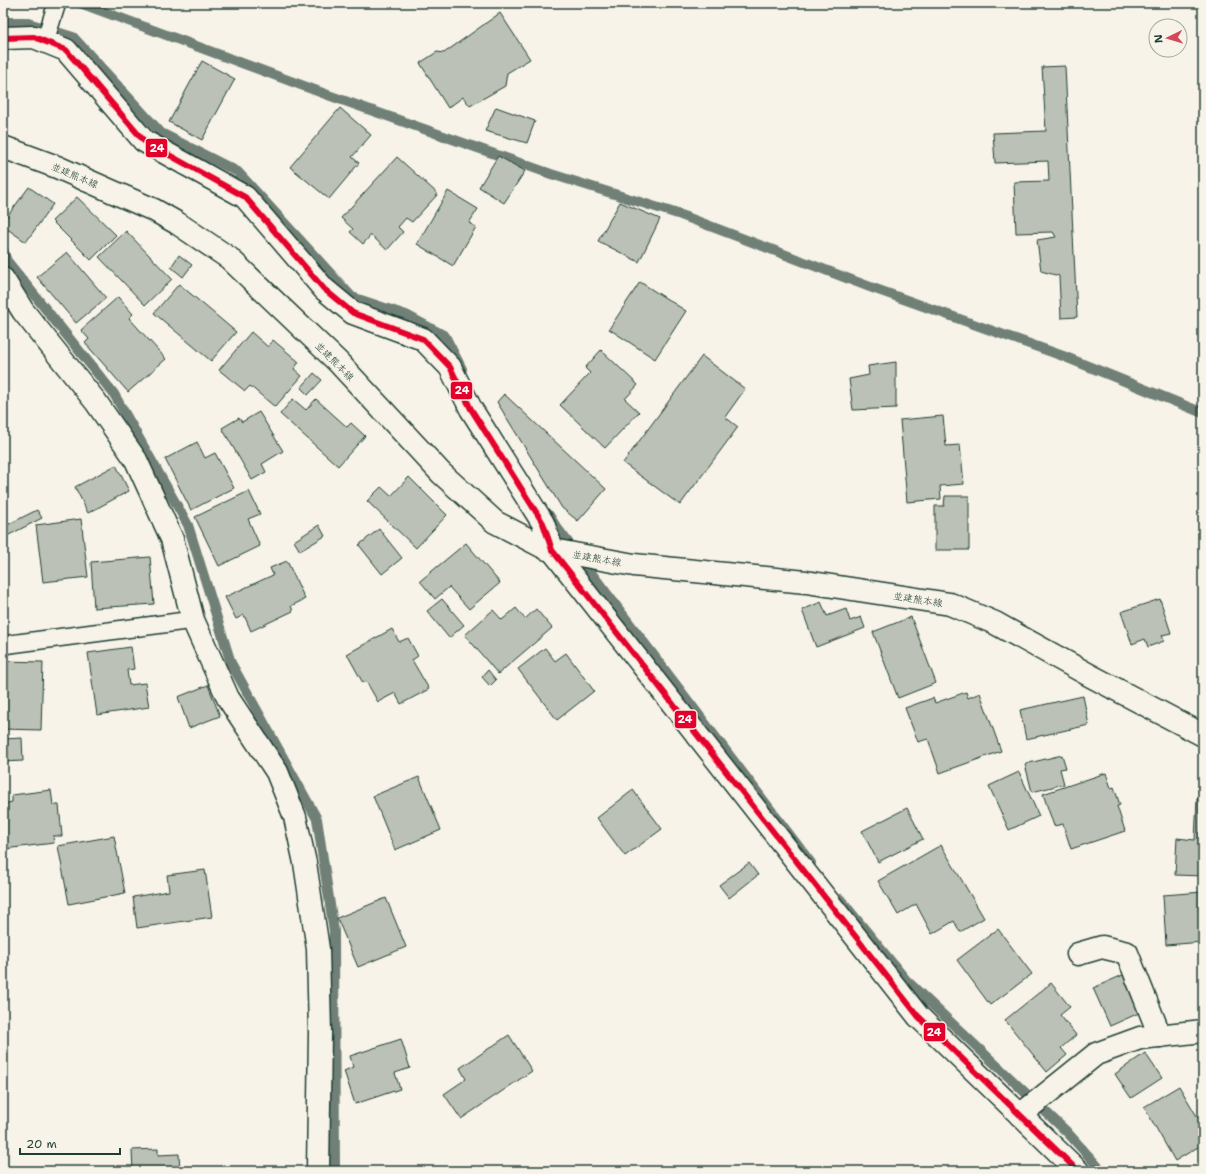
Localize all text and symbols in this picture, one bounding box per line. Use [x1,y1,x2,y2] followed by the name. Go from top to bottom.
[1148,18,1188,58] north arrow
[1151,34,1166,44] text: N
[145,138,168,158] line badge: 24
[150,141,165,156] text: 24
[49,160,100,191] street label: 並建熊本線
[312,339,357,384] street label: 並建熊本線
[450,381,473,400] line badge: 24
[455,383,470,398] text: 24
[571,548,623,569] street label: 並建熊本線
[892,589,944,610] street label: 並建熊本線
[674,710,697,729] line badge: 24
[678,712,693,727] text: 24
[923,1022,946,1042] line badge: 24
[927,1025,942,1040] text: 24
[20,1130,120,1156] scale bar
[26,1136,57,1152] text: 20 m

